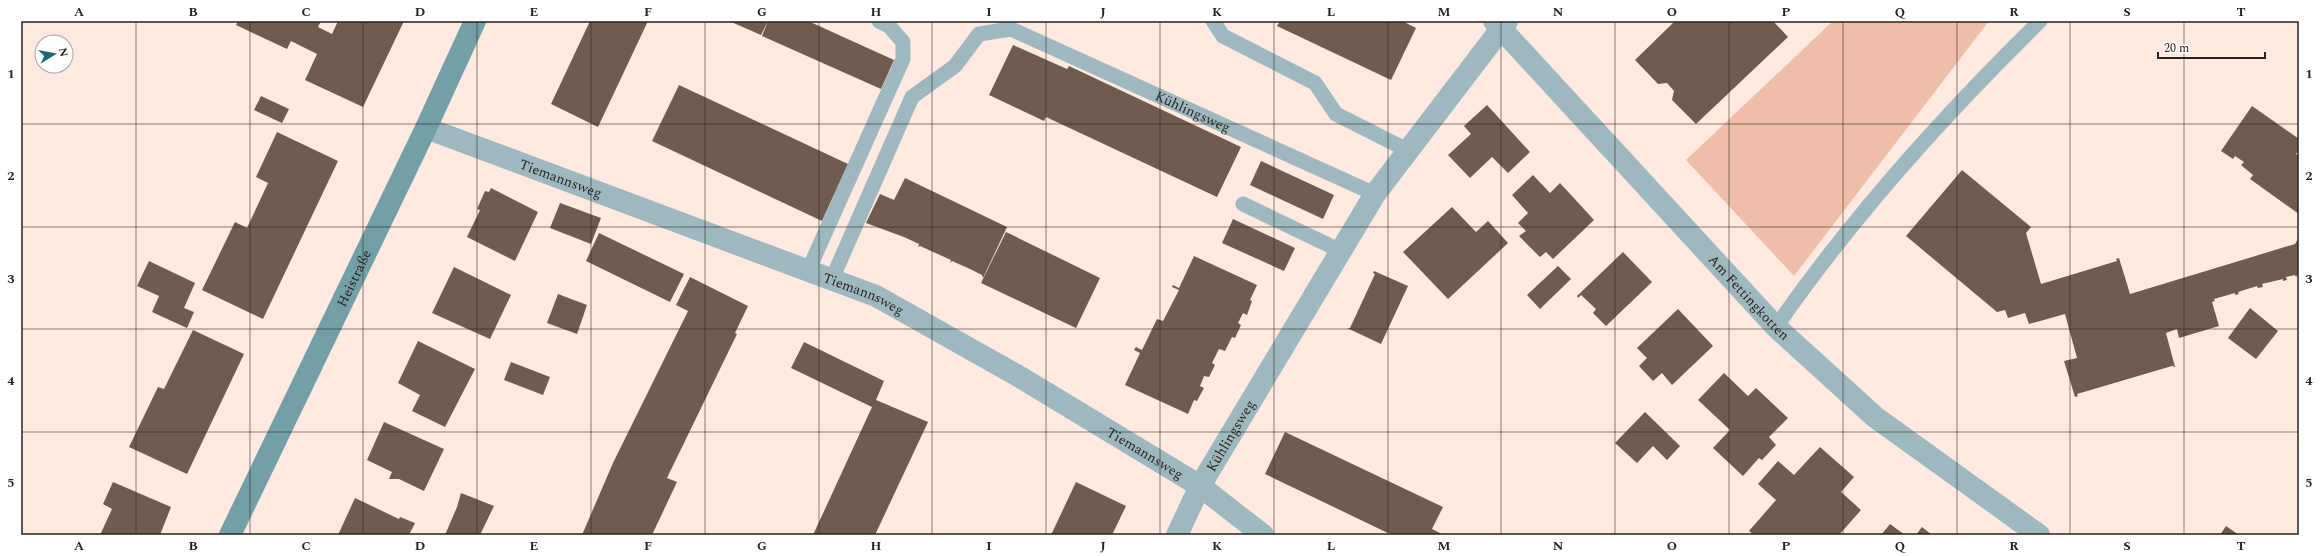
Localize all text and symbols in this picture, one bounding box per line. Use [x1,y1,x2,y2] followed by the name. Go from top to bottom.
[74,2,84,22] text: A
[188,2,198,22] text: B
[301,2,311,22] text: C
[415,2,425,22] text: D
[530,2,539,22] text: E
[644,2,652,22] text: F
[757,2,767,22] text: G
[871,2,882,22] text: H
[986,2,992,22] text: I
[1100,2,1106,22] text: J
[1212,2,1222,22] text: K
[1327,2,1335,22] text: L
[1438,2,1451,22] text: M
[1553,2,1564,22] text: N
[1667,2,1677,22] text: O
[1782,2,1791,22] text: P
[1895,2,1906,22] text: Q
[2009,2,2019,22] text: R
[2123,2,2131,22] text: S
[2236,2,2246,22] text: T
[34,34,74,74] north arrow
[2158,34,2265,60] scale bar
[2164,39,2189,58] text: 20 m
[54,46,73,58] text: N
[7,64,15,84] text: 1
[2305,64,2313,84] text: 1
[1152,85,1234,138] street label: Kühlingsweg
[517,153,605,203] street label: Tiemannsweg
[7,166,15,186] text: 2
[2305,166,2313,186] text: 2
[331,246,377,310] street label: Heistraße
[1704,250,1794,345] street label: Am Fettingkotten
[820,267,908,320] street label: Tiemannsweg
[7,269,15,289] text: 3
[2305,269,2313,289] text: 3
[7,371,15,391] text: 4
[2305,371,2313,391] text: 4
[1200,395,1260,476] street label: Kühlingsweg
[1103,421,1188,484] street label: Tiemannsweg
[7,473,15,493] text: 5
[2305,473,2313,493] text: 5
[74,536,84,556] text: A
[188,536,198,556] text: B
[301,536,311,556] text: C
[415,536,425,556] text: D
[530,536,539,556] text: E
[644,536,652,556] text: F
[757,536,767,556] text: G
[871,536,882,556] text: H
[986,536,992,556] text: I
[1100,536,1106,556] text: J
[1212,536,1222,556] text: K
[1327,536,1335,556] text: L
[1438,536,1451,556] text: M
[1553,536,1564,556] text: N
[1667,536,1677,556] text: O
[1782,536,1791,556] text: P
[1895,536,1906,556] text: Q
[2009,536,2019,556] text: R
[2123,536,2131,556] text: S
[2236,536,2246,556] text: T

